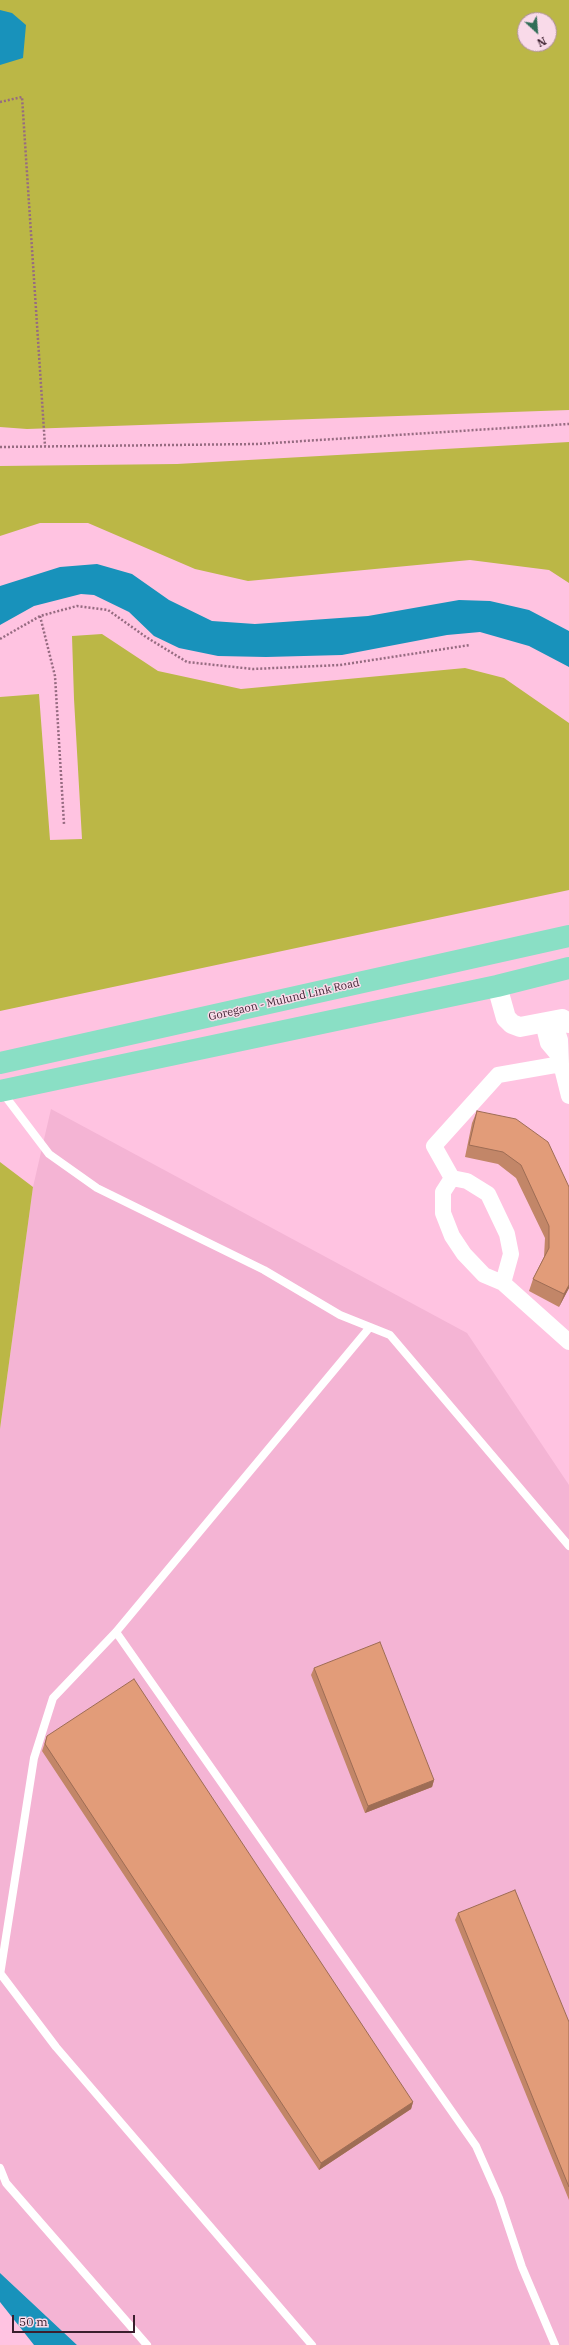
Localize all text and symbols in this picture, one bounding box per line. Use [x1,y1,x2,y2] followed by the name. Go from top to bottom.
[517,12,557,52] north arrow
[535,34,549,50] text: N
[207,976,361,1024] street label: Goregaon - Mulund Link Road
[14,2307,137,2333] scale bar
[19,2314,48,2329] text: 50 m

